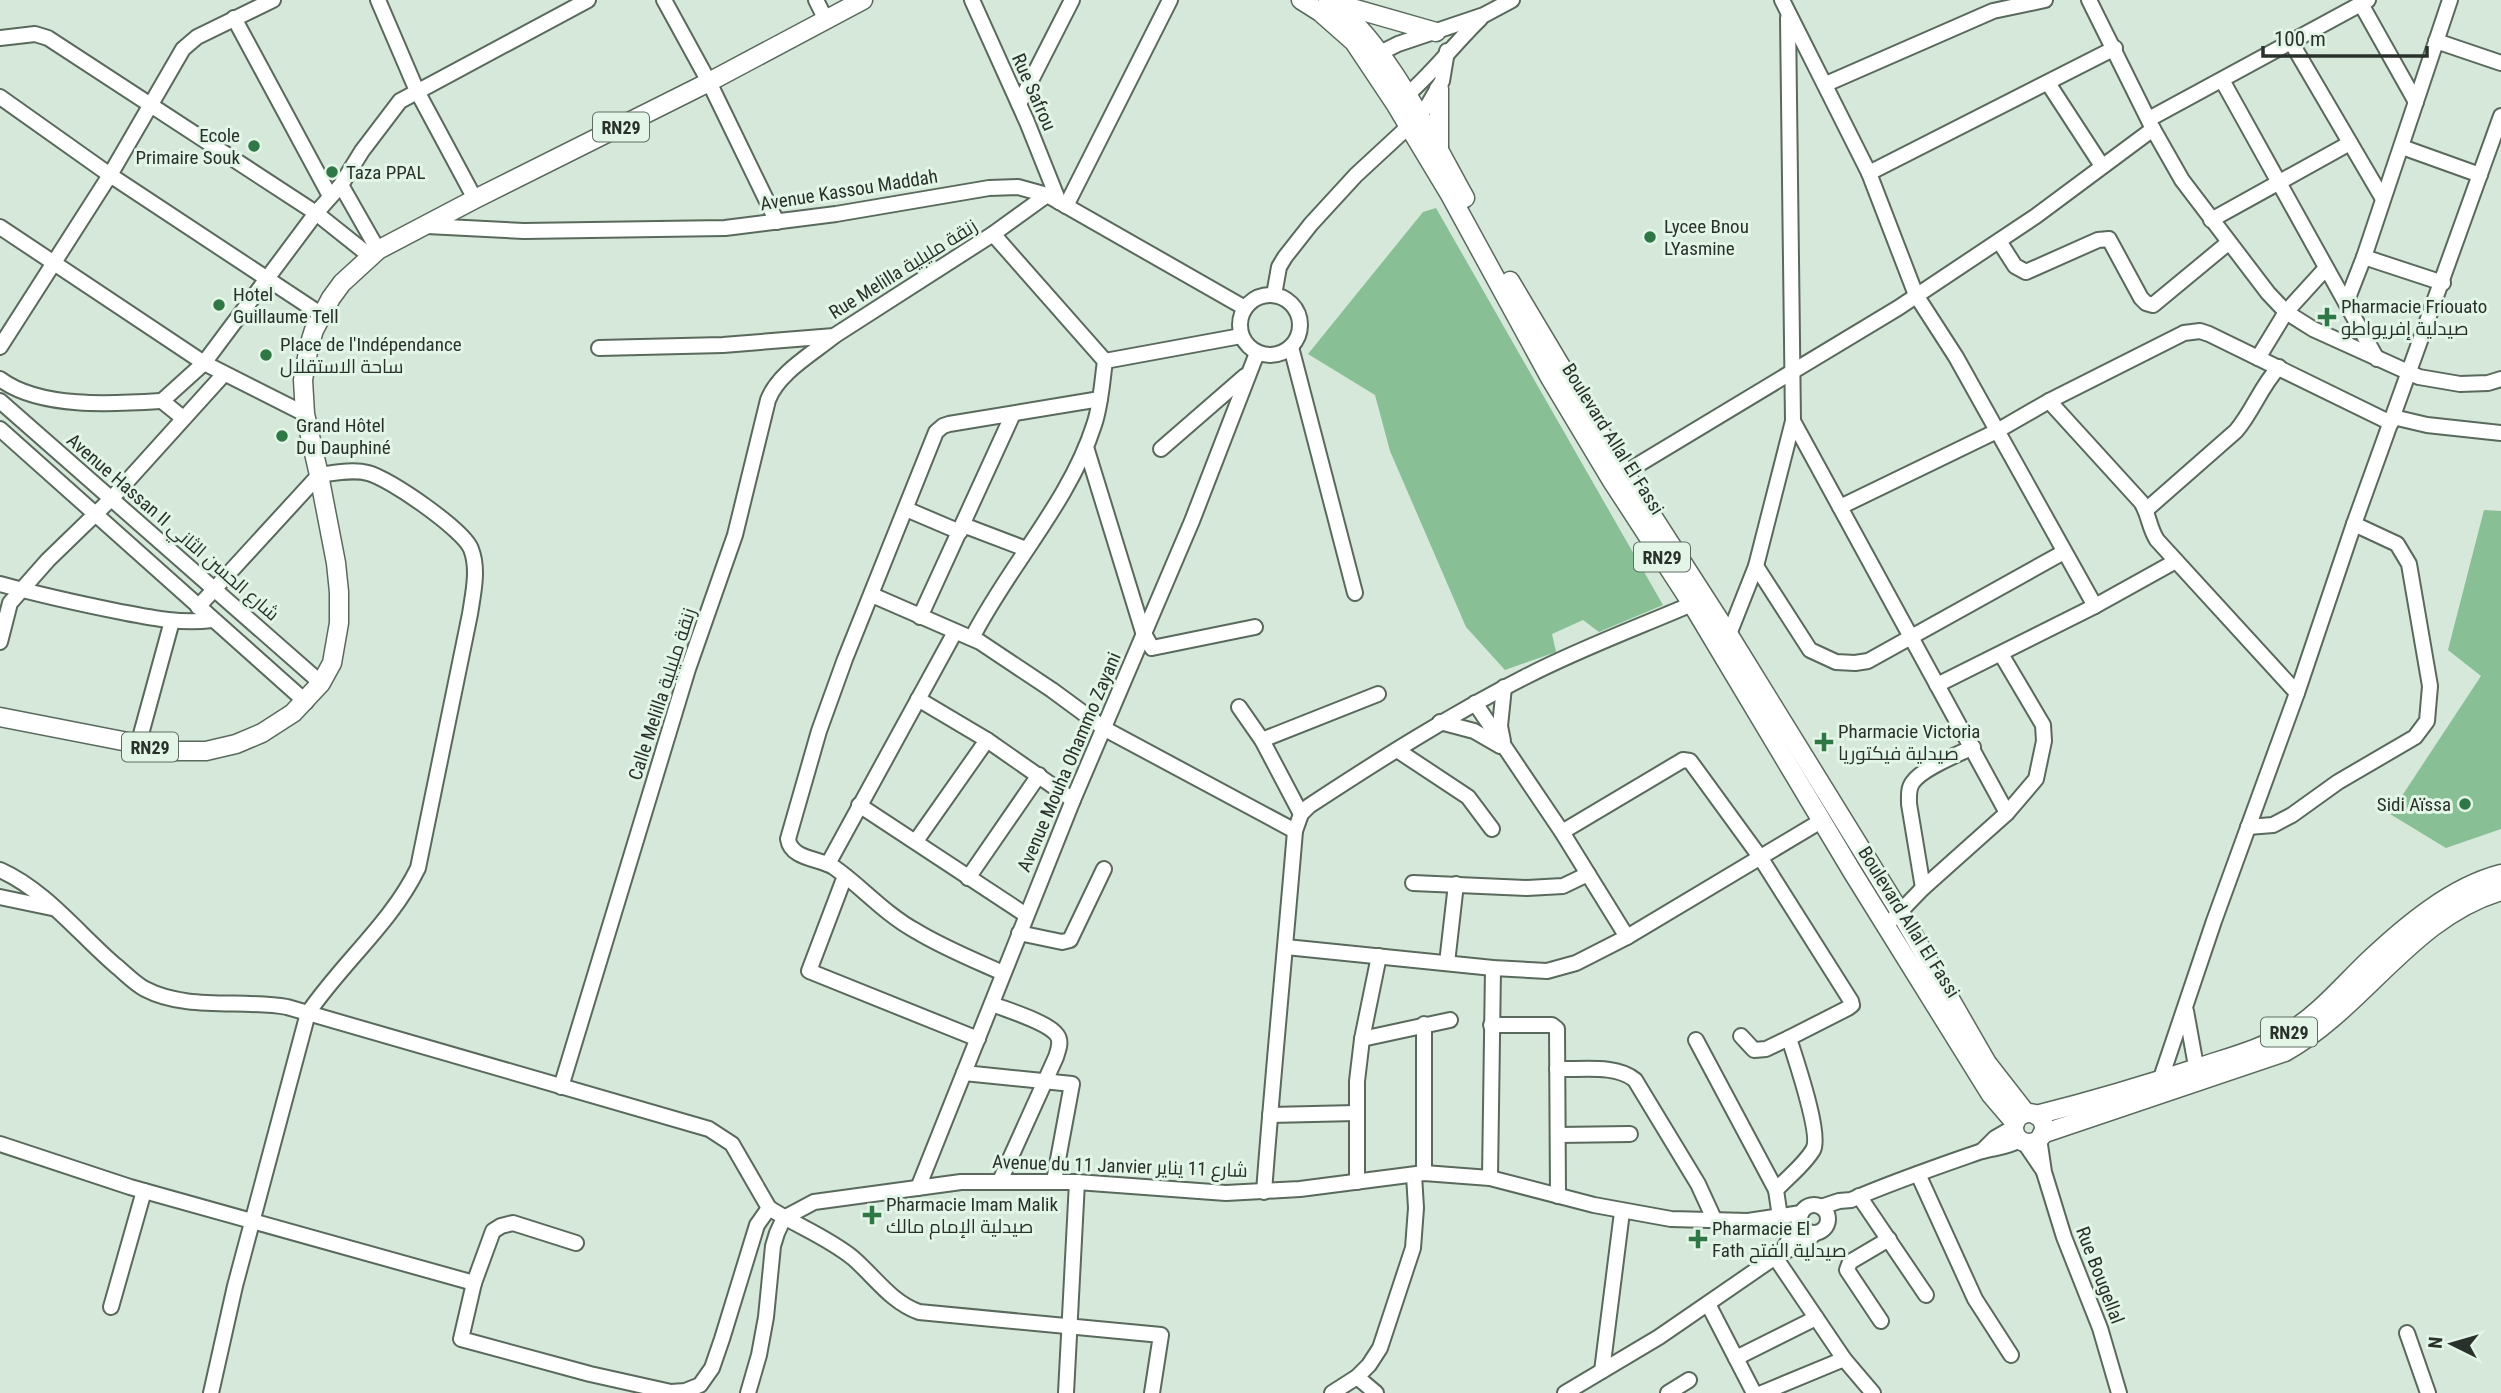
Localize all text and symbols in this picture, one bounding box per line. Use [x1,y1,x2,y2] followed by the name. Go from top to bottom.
[2263,14,2428,58] scale bar
[2274,27,2326,51] text: 100 m
[1007,50,1061,134] street label: Rue Safrou
[593,112,649,142] road number: RN29
[136,124,240,169] place label: Ecole Primaire Souk
[246,138,262,154] marker: Ecole Primaire Souk
[346,161,426,184] place label: Taza PPAL
[324,164,340,180] marker: Taza PPAL
[759,165,939,215] street label: Avenue Kassou Maddah
[825,214,981,324] street label: Rue Melilla زنقة مليلية
[1664,215,1749,260] place label: Lycee Bnou LYasmine
[1642,229,1658,245] marker: Lycee Bnou LYasmine
[233,283,339,328] place label: Hotel Guillaume Tell
[2341,295,2487,340] place label: Pharmacie Friouato صيدلية إفريواطو
[211,297,227,313] marker: Hotel Guillaume Tell
[2319,309,2335,325] marker: Pharmacie Friouato صيدلية إفريواطو
[280,333,462,378] place label: Place de l'Indépendance ساحة الاستقلال
[258,347,274,363] marker: Place de l'Indépendance ساحة الاستقلال
[1557,359,1669,519] street label: Boulevard Allal El Fassi
[296,414,391,459] place label: Grand Hôtel Du Dauphiné
[274,428,290,444] marker: Grand Hôtel Du Dauphiné
[60,429,284,628] street label: Avenue Hassan II شارع الحسن الثاني
[1634,542,1690,572] road number: RN29
[623,605,701,783] street label: Calle Melilla زنقة مليلية
[1012,649,1126,875] street label: Avenue Mouha Ohammo Zayani
[1838,720,1980,765] place label: Pharmacie Victoria صيدلية فيكتوريا
[122,732,178,762] road number: RN29
[1816,734,1832,750] marker: Pharmacie Victoria صيدلية فيكتوريا
[2377,793,2451,816] place label: Sidi Aïssa
[2457,796,2473,812] marker: Sidi Aïssa
[1853,842,1965,1002] street label: Boulevard Allal El Fassi
[2261,1017,2317,1046] road number: RN29
[992,1150,1248,1184] street label: Avenue du 11 Janvier شارع 11 يناير
[886,1193,1058,1240] place label: Pharmacie Imam Malik صيدلية الإمام مالك
[864,1207,880,1223] marker: Pharmacie Imam Malik صيدلية الإمام مالك
[1712,1217,1847,1264] place label: Pharmacie El Fath صيدلية الفتح
[2071,1223,2129,1327] street label: Rue Bougellal
[1690,1231,1706,1247] marker: Pharmacie El Fath صيدلية الفتح
[2417,1309,2487,1379] north arrow
[2424,1336,2448,1349] text: N

